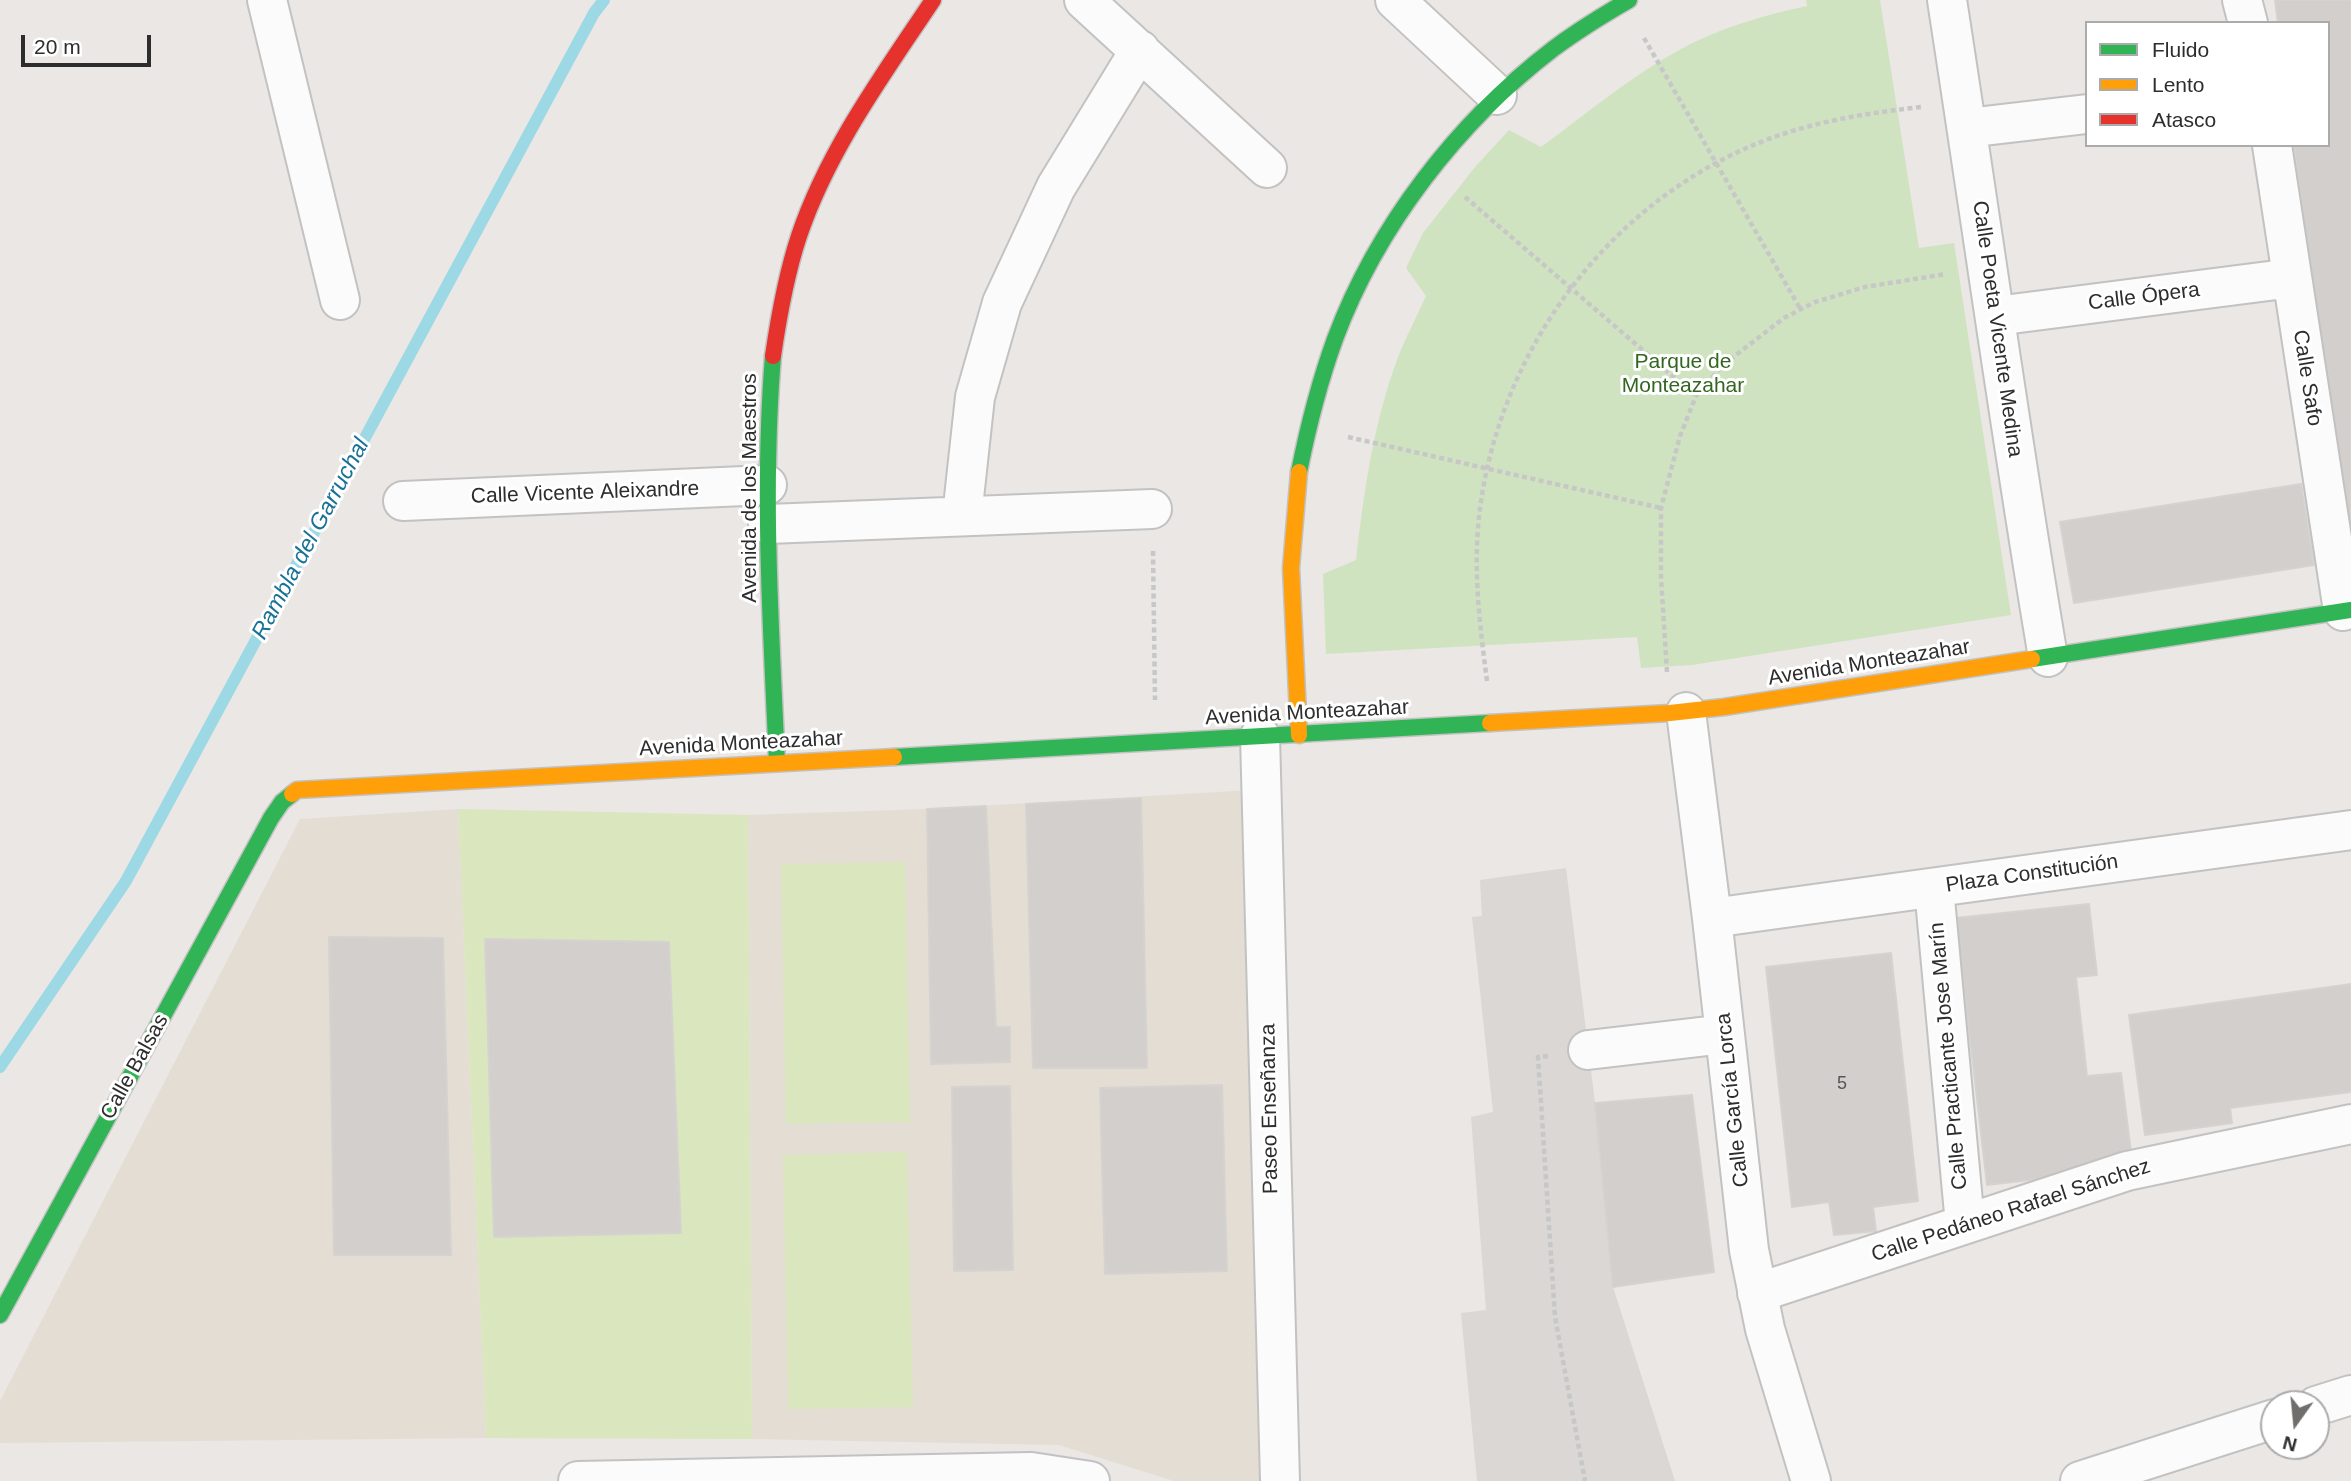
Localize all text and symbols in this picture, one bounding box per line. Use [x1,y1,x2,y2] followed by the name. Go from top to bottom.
[24,21,154,65] scale bar
[2085,21,2330,147] legend
[34,35,81,58] text: 20 m
[2152,38,2209,61] text: Fluido
[2152,73,2205,96] text: Lento
[2152,108,2216,131] text: Atasco
[1967,199,2027,459] street label: Calle Poeta Vicente Medina
[2087,278,2201,316] street label: Calle Ópera
[2287,328,2327,428] street label: Calle Safo
[1622,349,1744,399] park label: Parque de Monteazahar
[737,373,763,603] street label: Avenida de los Maestros
[246,434,376,644] water label: Rambla del Garruchal
[470,476,700,510] street label: Calle Vicente Aleixandre
[1766,635,1972,691] street label: Avenida Monteazahar
[1205,695,1409,731] street label: Avenida Monteazahar
[639,726,843,762] street label: Avenida Monteazahar
[1944,849,2120,899] street label: Plaza Constitución
[1925,921,1973,1191] street label: Calle Practicante Jose Marín
[96,1010,174,1124] street label: Calle Balsas
[1711,1012,1755,1188] street label: Calle García Lorca
[1256,1024,1284,1194] street label: Paseo Enseñanza
[1837,1073,1847,1095] house number: 5
[1868,1154,2154,1268] street label: Calle Pedáneo Rafael Sánchez
[2260,1390,2330,1460] north arrow
[2281,1432,2299,1456] text: N

